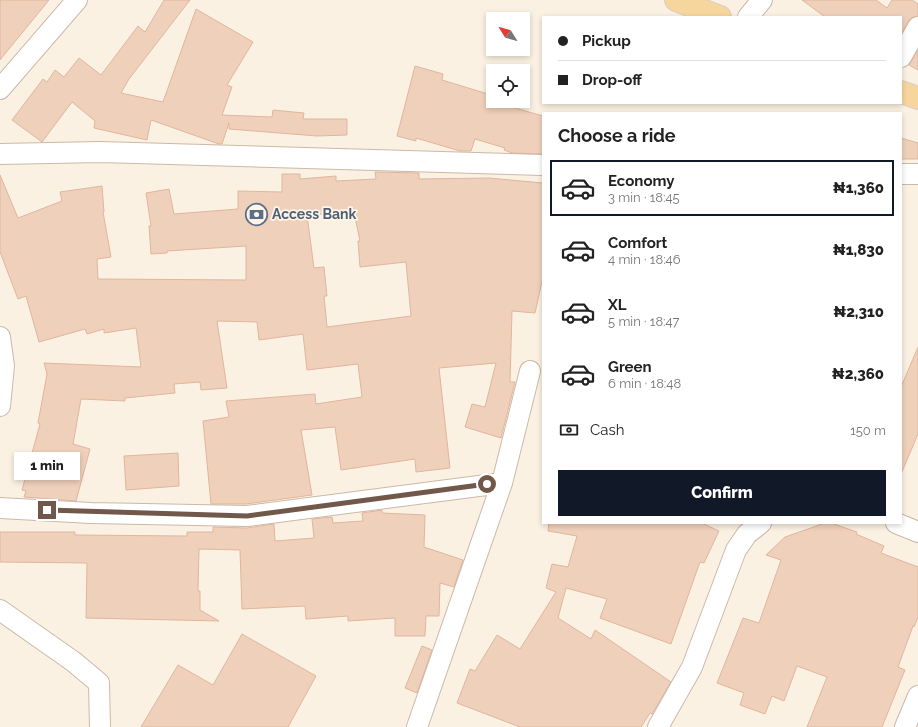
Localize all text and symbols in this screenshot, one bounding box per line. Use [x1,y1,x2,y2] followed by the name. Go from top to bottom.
[486,12,530,56] north arrow
[486,12,530,108] map controls
[582,32,631,50] text: Pickup
[486,64,530,108] button: locate
[582,71,642,89] text: Drop-off
[558,125,676,146] text: Choose a ride
[560,170,596,206] icon: car
[608,172,675,190] text: Economy
[833,179,884,197] text: ₦1,360
[608,190,680,205] text: 3 min · 18:45
[244,201,270,227] bank icon: Access Bank
[272,206,356,222] place label: Access Bank
[560,232,596,268] icon: car
[608,234,667,252] text: Comfort
[833,241,884,259] text: ₦1,830
[608,252,681,267] text: 4 min · 18:46
[560,294,596,330] icon: car
[608,296,626,314] text: XL
[833,303,884,321] text: ₦2,310
[608,314,680,329] text: 5 min · 18:47
[560,356,596,392] icon: car
[608,358,652,376] text: Green
[832,365,884,383] text: ₦2,360
[608,376,681,391] text: 6 min · 18:48
[558,419,580,441] icon: cash
[590,421,624,439] text: Cash
[850,423,886,438] text: 150 m
[14,452,80,480] callout: 1 min
[30,458,64,473] text: 1 min
[558,470,886,516] button: Confirm
[478,475,496,493] route start
[38,501,56,519] route end

